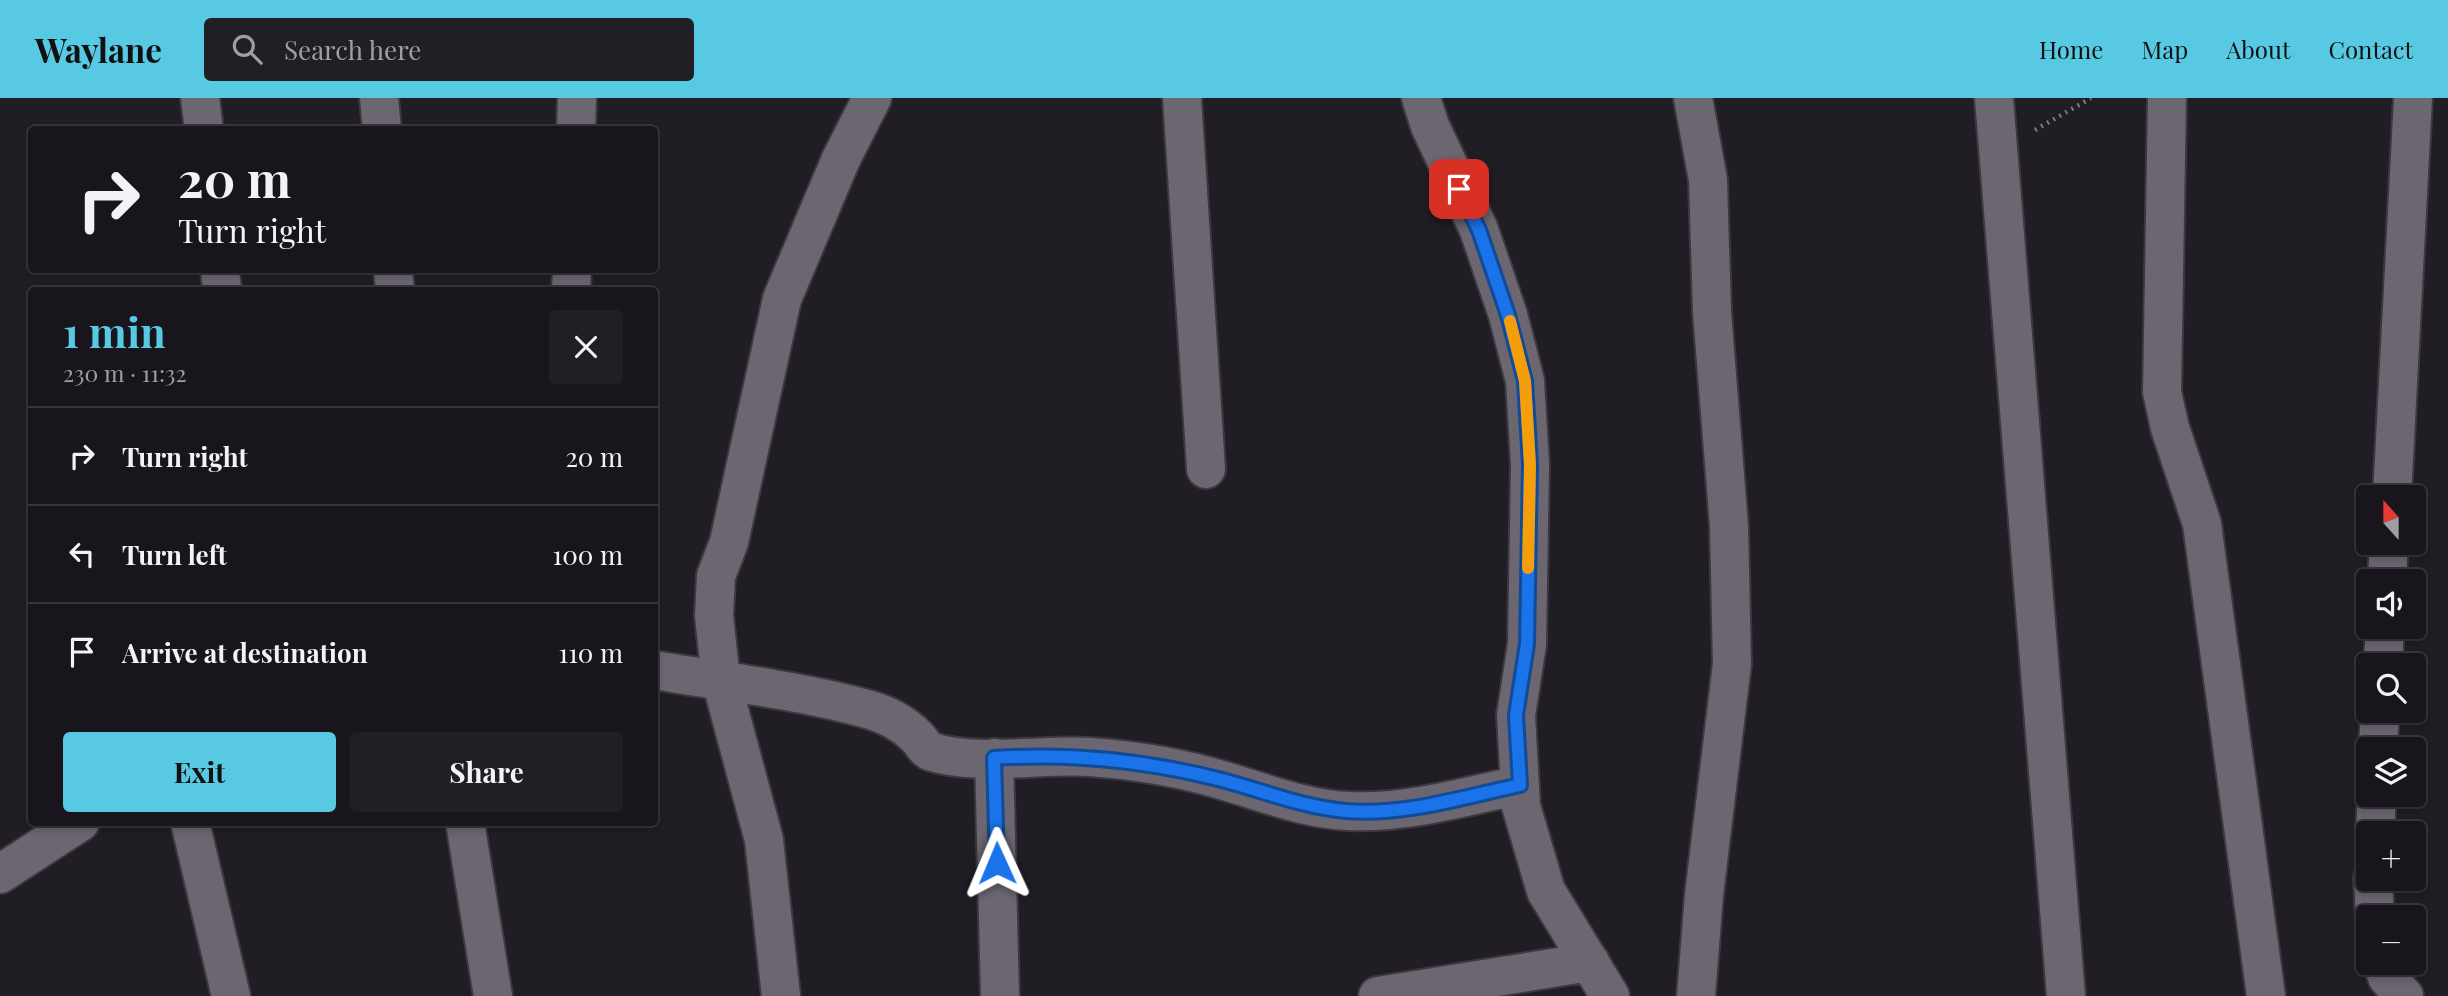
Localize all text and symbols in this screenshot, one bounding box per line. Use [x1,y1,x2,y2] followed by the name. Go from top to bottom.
[204,18,694,81] search box
[35,27,162,71] text: Waylane
[228,30,266,68] icon: search
[284,32,421,67] text: Search here
[2039,33,2103,65] text: Home
[2141,33,2188,65] text: Map
[2226,33,2290,65] text: About
[2328,33,2413,65] text: Contact
[178,145,291,210] text: 20 m
[63,154,154,245] icon: right
[1429,159,1489,219] pin
[1440,170,1478,208] icon: arrive
[178,208,326,251] text: Turn right
[63,303,166,359] text: 1 min
[549,310,623,384] button: close
[63,357,186,388] text: 230 m · 11:32
[63,437,101,475] icon: right
[122,439,248,474] text: Turn right
[565,439,623,474] text: 20 m
[2356,485,2426,555] north arrow
[2356,485,2426,975] map controls
[63,535,101,573] icon: left
[122,537,227,572] text: Turn left
[553,537,623,572] text: 100 m
[2356,569,2426,639] button: sound
[63,633,101,671] icon: arrive
[122,635,368,670] text: Arrive at destination
[559,635,623,670] text: 110 m
[2356,653,2426,723] button: search
[63,732,336,812] button: Exit
[350,732,623,812] button: Share
[2356,737,2426,807] button: layers
[2356,821,2426,891] button: +
[960,826,1034,900] position arrow
[2356,905,2426,975] button: −

